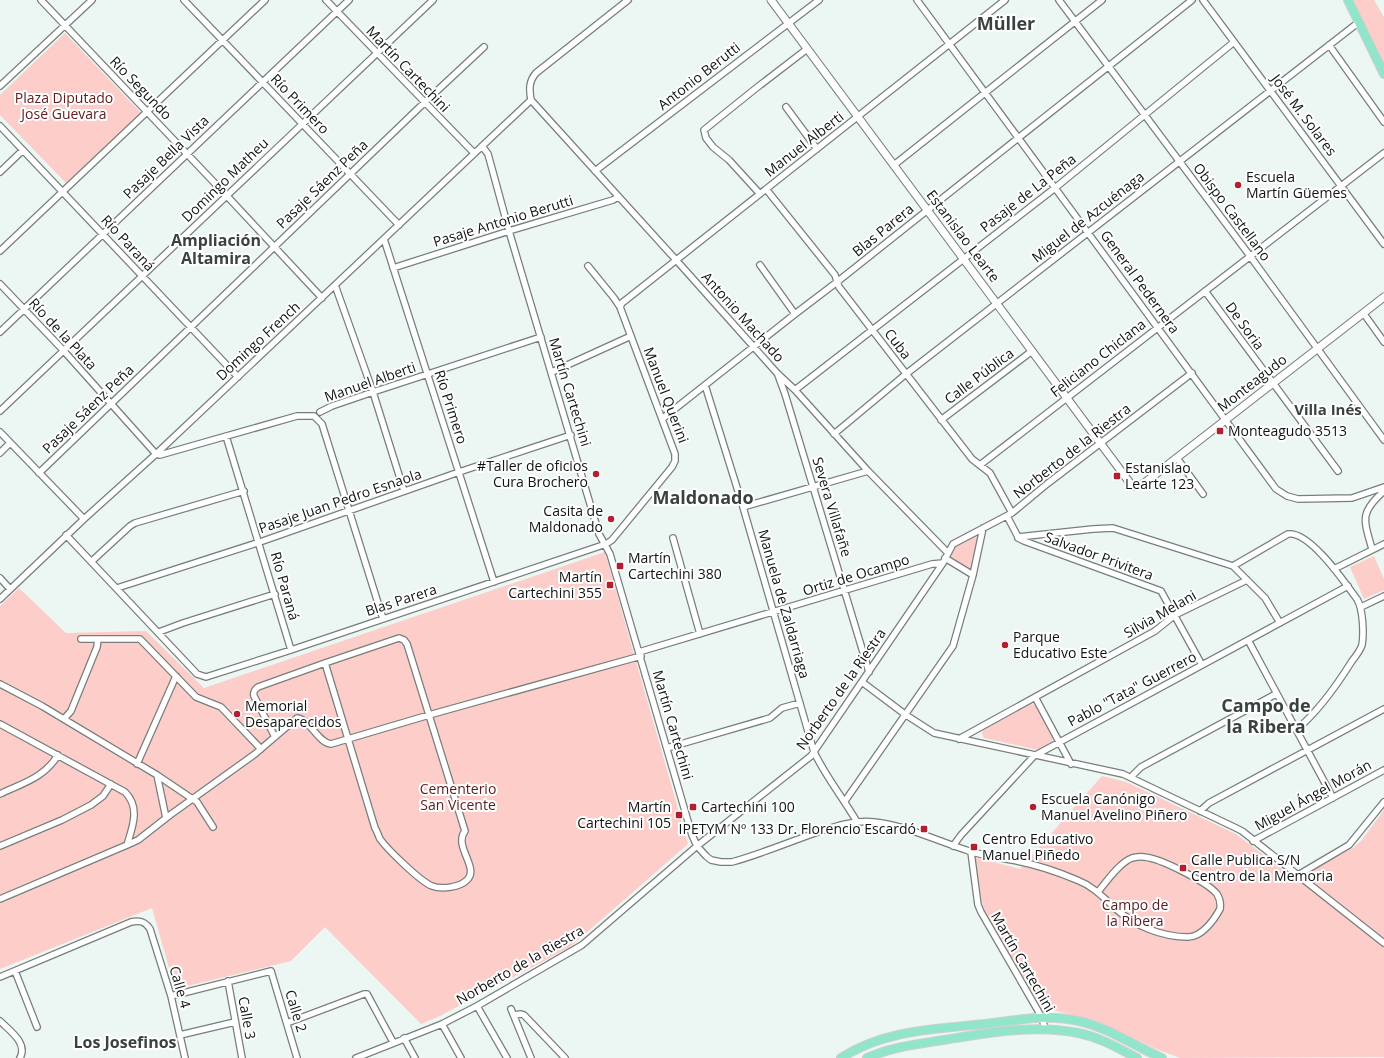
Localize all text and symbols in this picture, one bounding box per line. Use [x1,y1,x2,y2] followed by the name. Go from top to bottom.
[977,11,1035,35] district label: Müller
[362,21,454,116] street label: Martín Cartechini
[654,37,744,114] street label: Antonio Berutti
[106,52,177,124] street label: Río Segundo
[1266,68,1342,160] street label: José M. Solares
[267,69,334,138] street label: Río Primero
[15,88,113,123] park label: Plaza Diputado José Guevara
[760,107,847,181] street label: Manuel Alberti
[119,111,213,203] street label: Pasaje Bella Vista
[177,133,272,226] street label: Domingo Matheu
[272,135,372,232] street label: Pasaje Sáenz Peña
[976,149,1080,236] street label: Pasaje de La Peña
[1189,159,1276,265] street label: Obispo Castellano
[1028,167,1148,266] street label: Miguel de Azcuénaga
[1246,167,1347,202] place label: Escuela Martín Güemes
[1233,180,1243,190] marker: Escuela Martín Güemes
[922,186,1004,286] street label: Estanislao Learte
[431,190,575,251] street label: Pasaje Antonio Berutti
[848,199,917,260] street label: Blas Parera
[97,210,159,275] street label: Río Paraná
[1096,226,1184,337] street label: General Pedernera
[171,229,261,269] district label: Ampliación Altamira
[698,267,789,366] street label: Antonio Machado
[25,294,102,374] street label: Río de la Plata
[212,297,304,384] street label: Domingo French
[1222,298,1269,353] street label: De Soria
[1046,314,1149,401] street label: Feliciano Chiclana
[881,325,916,363] street label: Cuba
[545,335,596,449] street label: Martín Cartechini
[940,343,1017,408] street label: Calle Pública
[639,344,693,446] street label: Manuel Querini
[1213,349,1290,416] street label: Monteagudo
[322,357,418,406] street label: Manuel Alberti
[38,360,138,457] street label: Pasaje Sáenz Peña
[431,367,472,446] street label: Río Primero
[1009,399,1134,502] street label: Norberto de la Riestra
[1294,399,1362,419] district label: Villa Inés
[1228,421,1347,440] place label: Monteagudo 3513
[1215,426,1225,436] marker: Monteagudo 3513
[808,455,857,559] street label: Severa Villafañe
[477,456,588,491] place label: #Taller de oficios Cura Brochero
[1125,458,1194,493] place label: Estanislao Learte 123
[256,464,424,537] street label: Pasaje Juan Pedro Esnaola
[591,469,601,479] marker: #Taller de oficios Cura Brochero
[1112,471,1122,481] marker: Estanislao Learte 123
[652,485,754,509] district label: Maldonado
[529,501,603,536] place label: Casita de Maldonado
[606,514,616,524] marker: Casita de Maldonado
[754,527,815,681] street label: Manuela de Zaldarriaga
[1042,527,1156,584] street label: Salvador Privitera
[628,548,722,583] place label: Martín Cartechini 380
[267,549,304,622] street label: Río Paraná
[800,549,912,600] street label: Ortiz de Ocampo
[615,561,625,571] marker: Martín Cartechini 380
[508,567,602,602] place label: Martín Cartechini 355
[363,579,439,620] street label: Blas Parera
[605,580,615,590] marker: Martín Cartechini 355
[1120,585,1199,642] street label: Silvia Melani
[791,624,890,753] street label: Norberto de la Riestra
[1013,627,1107,662] place label: Parque Educativo Este
[1000,640,1010,650] marker: Parque Educativo Este
[1064,646,1200,731] street label: Pablo "Tata" Guerrero
[649,668,698,782] street label: Martín Cartechini
[1221,693,1311,738] district label: Campo de la Ribera
[245,696,342,731] place label: Memorial Desaparecidos
[232,709,242,719] marker: Memorial Desaparecidos
[1251,755,1374,835] street label: Miguel Ángel Morán
[420,779,496,814] park label: Cementerio San Vicente
[1041,789,1188,824] place label: Escuela Canónigo Manuel Avelino Piñero
[577,797,671,832] place label: Martín Cartechini 105
[701,797,795,816] place label: Cartechini 100
[688,802,698,812] marker: Cartechini 100
[1028,802,1038,812] marker: Escuela Canónigo Manuel Avelino Piñero
[674,810,684,820] marker: Martín Cartechini 105
[679,819,916,838] place label: IPETYM Nº 133 Dr. Florencio Escardó
[919,824,929,834] marker: IPETYM Nº 133 Dr. Florencio Escardó
[982,829,1093,864] place label: Centro Educativo Manuel Piñedo
[969,842,979,852] marker: Centro Educativo Manuel Piñedo
[1191,850,1333,885] place label: Calle Publica S/N Centro de la Memoria
[1178,863,1188,873] marker: Calle Publica S/N Centro de la Memoria
[1102,895,1168,930] park label: Campo de la Ribera
[987,908,1060,1015] street label: Martín Cartechini
[453,920,587,1009] street label: Norberto de la Riestra
[165,963,196,1010] street label: Calle 4
[281,987,312,1034] street label: Calle 2
[234,995,261,1041] street label: Calle 3
[73,1031,177,1053] district label: Los Josefinos

